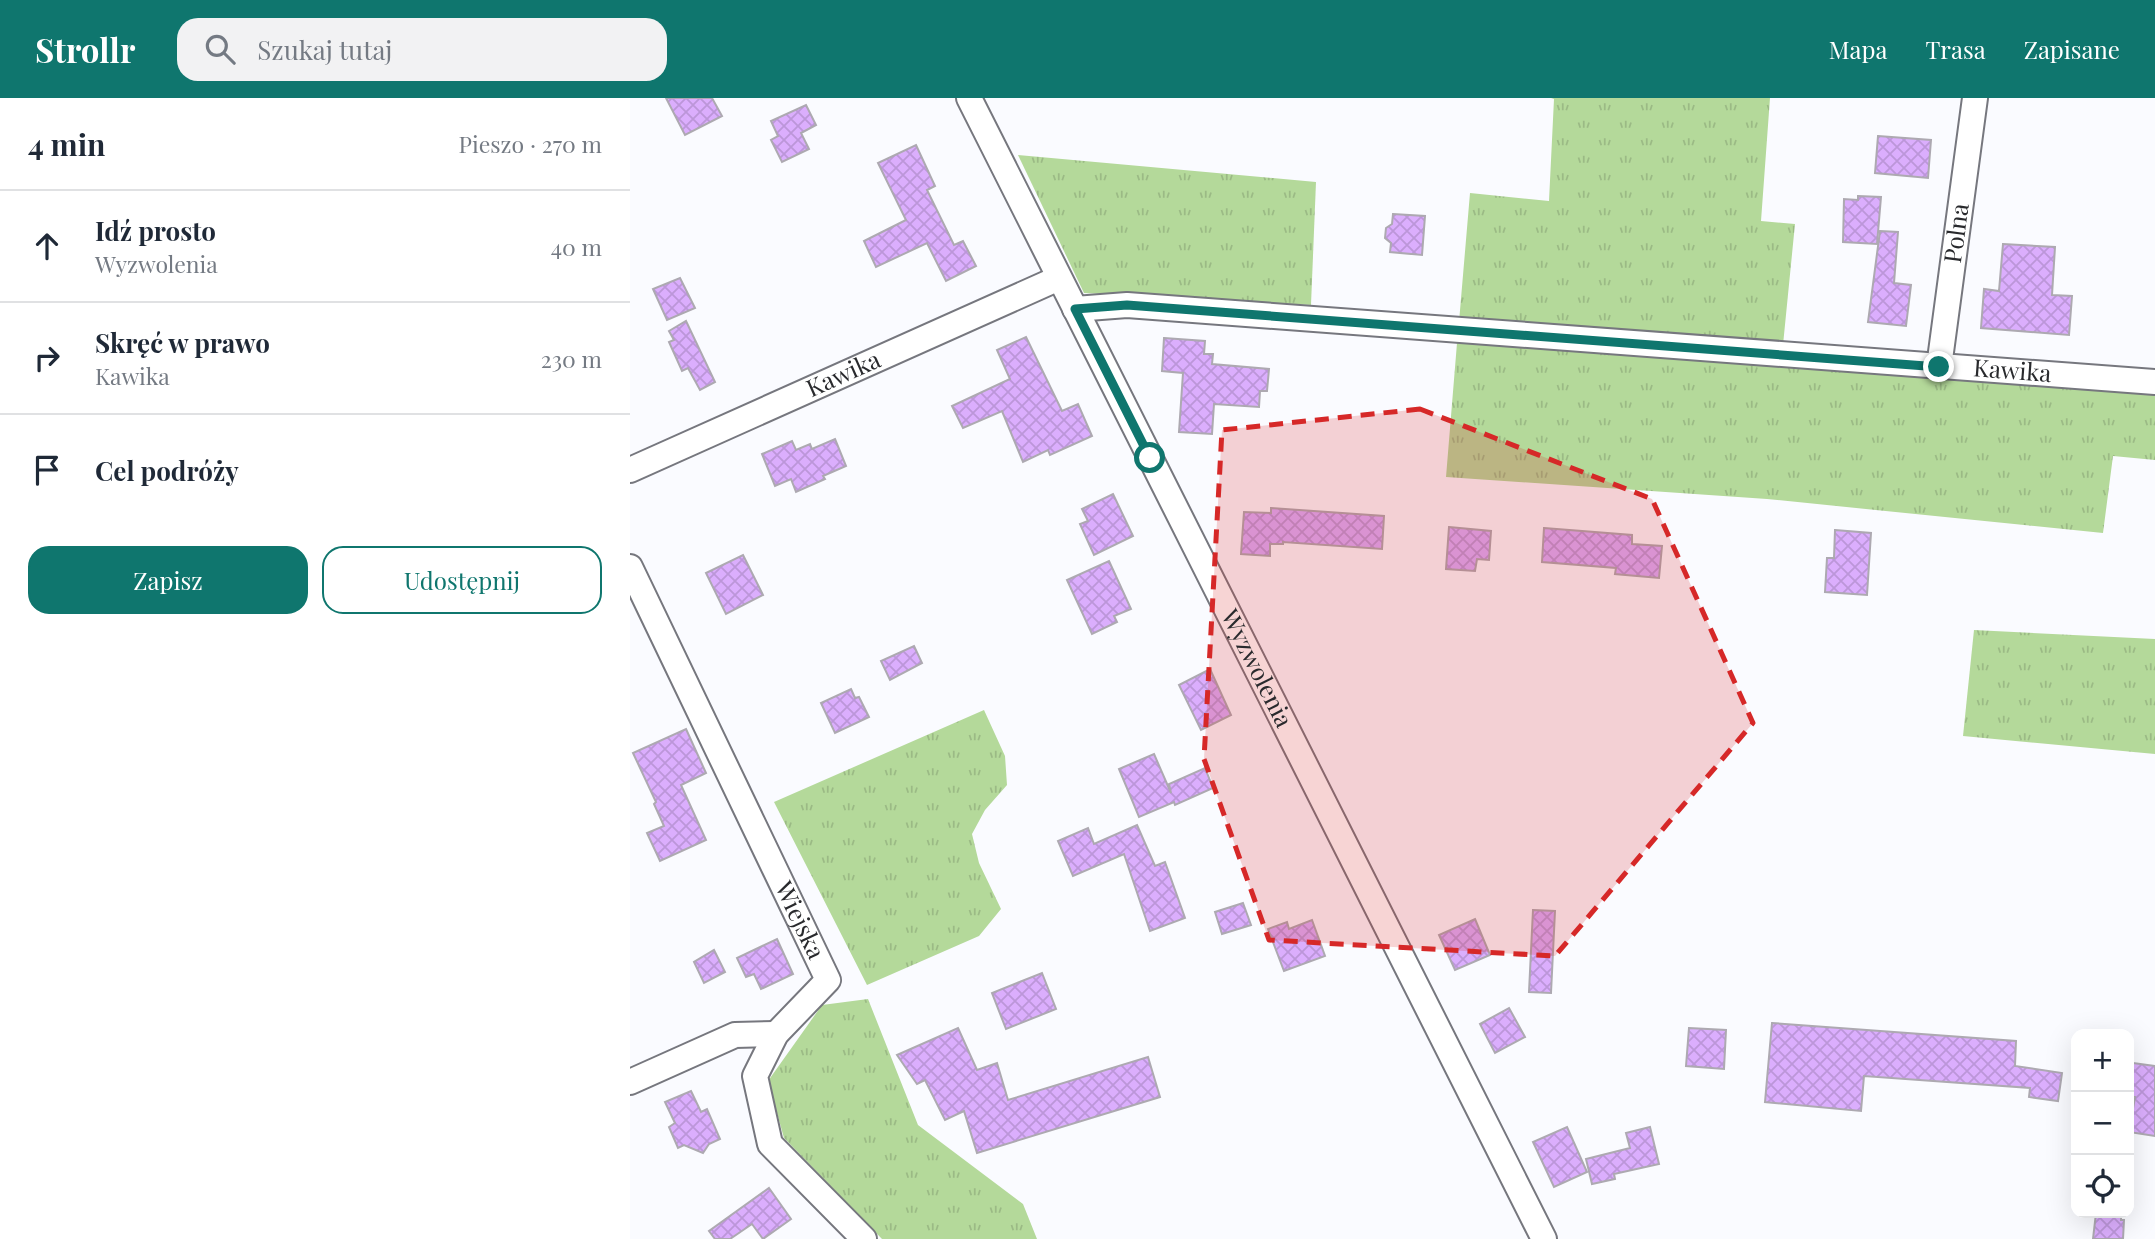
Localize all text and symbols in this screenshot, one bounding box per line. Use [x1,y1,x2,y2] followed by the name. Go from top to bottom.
[177,18,667,81] search box
[35,27,135,71] text: Strollr
[201,30,239,68] icon: search
[257,32,392,67] text: Szukaj tutaj
[1829,33,1887,65] text: Mapa
[1925,33,1986,65] text: Trasa
[2024,33,2120,65] text: Zapisane
[28,124,106,164] text: 4 min
[459,128,602,159] text: Pieszo · 270 m
[1935,201,1975,265] street label: Polna
[95,213,216,248] text: Idź prosto
[28,227,66,265] icon: ahead
[551,231,602,262] text: 40 m
[95,248,218,279] text: Wyzwolenia
[95,325,270,360] text: Skręć w prawo
[28,339,66,377] icon: right
[801,342,885,403] street label: Kawika
[541,343,602,374] text: 230 m
[1972,350,2053,388] street label: Kawika
[1923,351,1954,382] route end
[95,360,170,391] text: Kawika
[1134,442,1165,473] route start
[28,451,66,489] icon: arrive
[95,453,239,488] text: Cel podróży
[28,546,308,614] button: Zapisz
[322,546,602,614] button: Udostępnij
[1215,602,1301,732] street label: Wyzwolenia
[769,875,834,964] street label: Wiejska
[2071,1029,2134,1218] map controls
[2071,1029,2134,1092] button: +
[2071,1092,2134,1155] button: −
[2071,1155,2134,1218] button: locate

